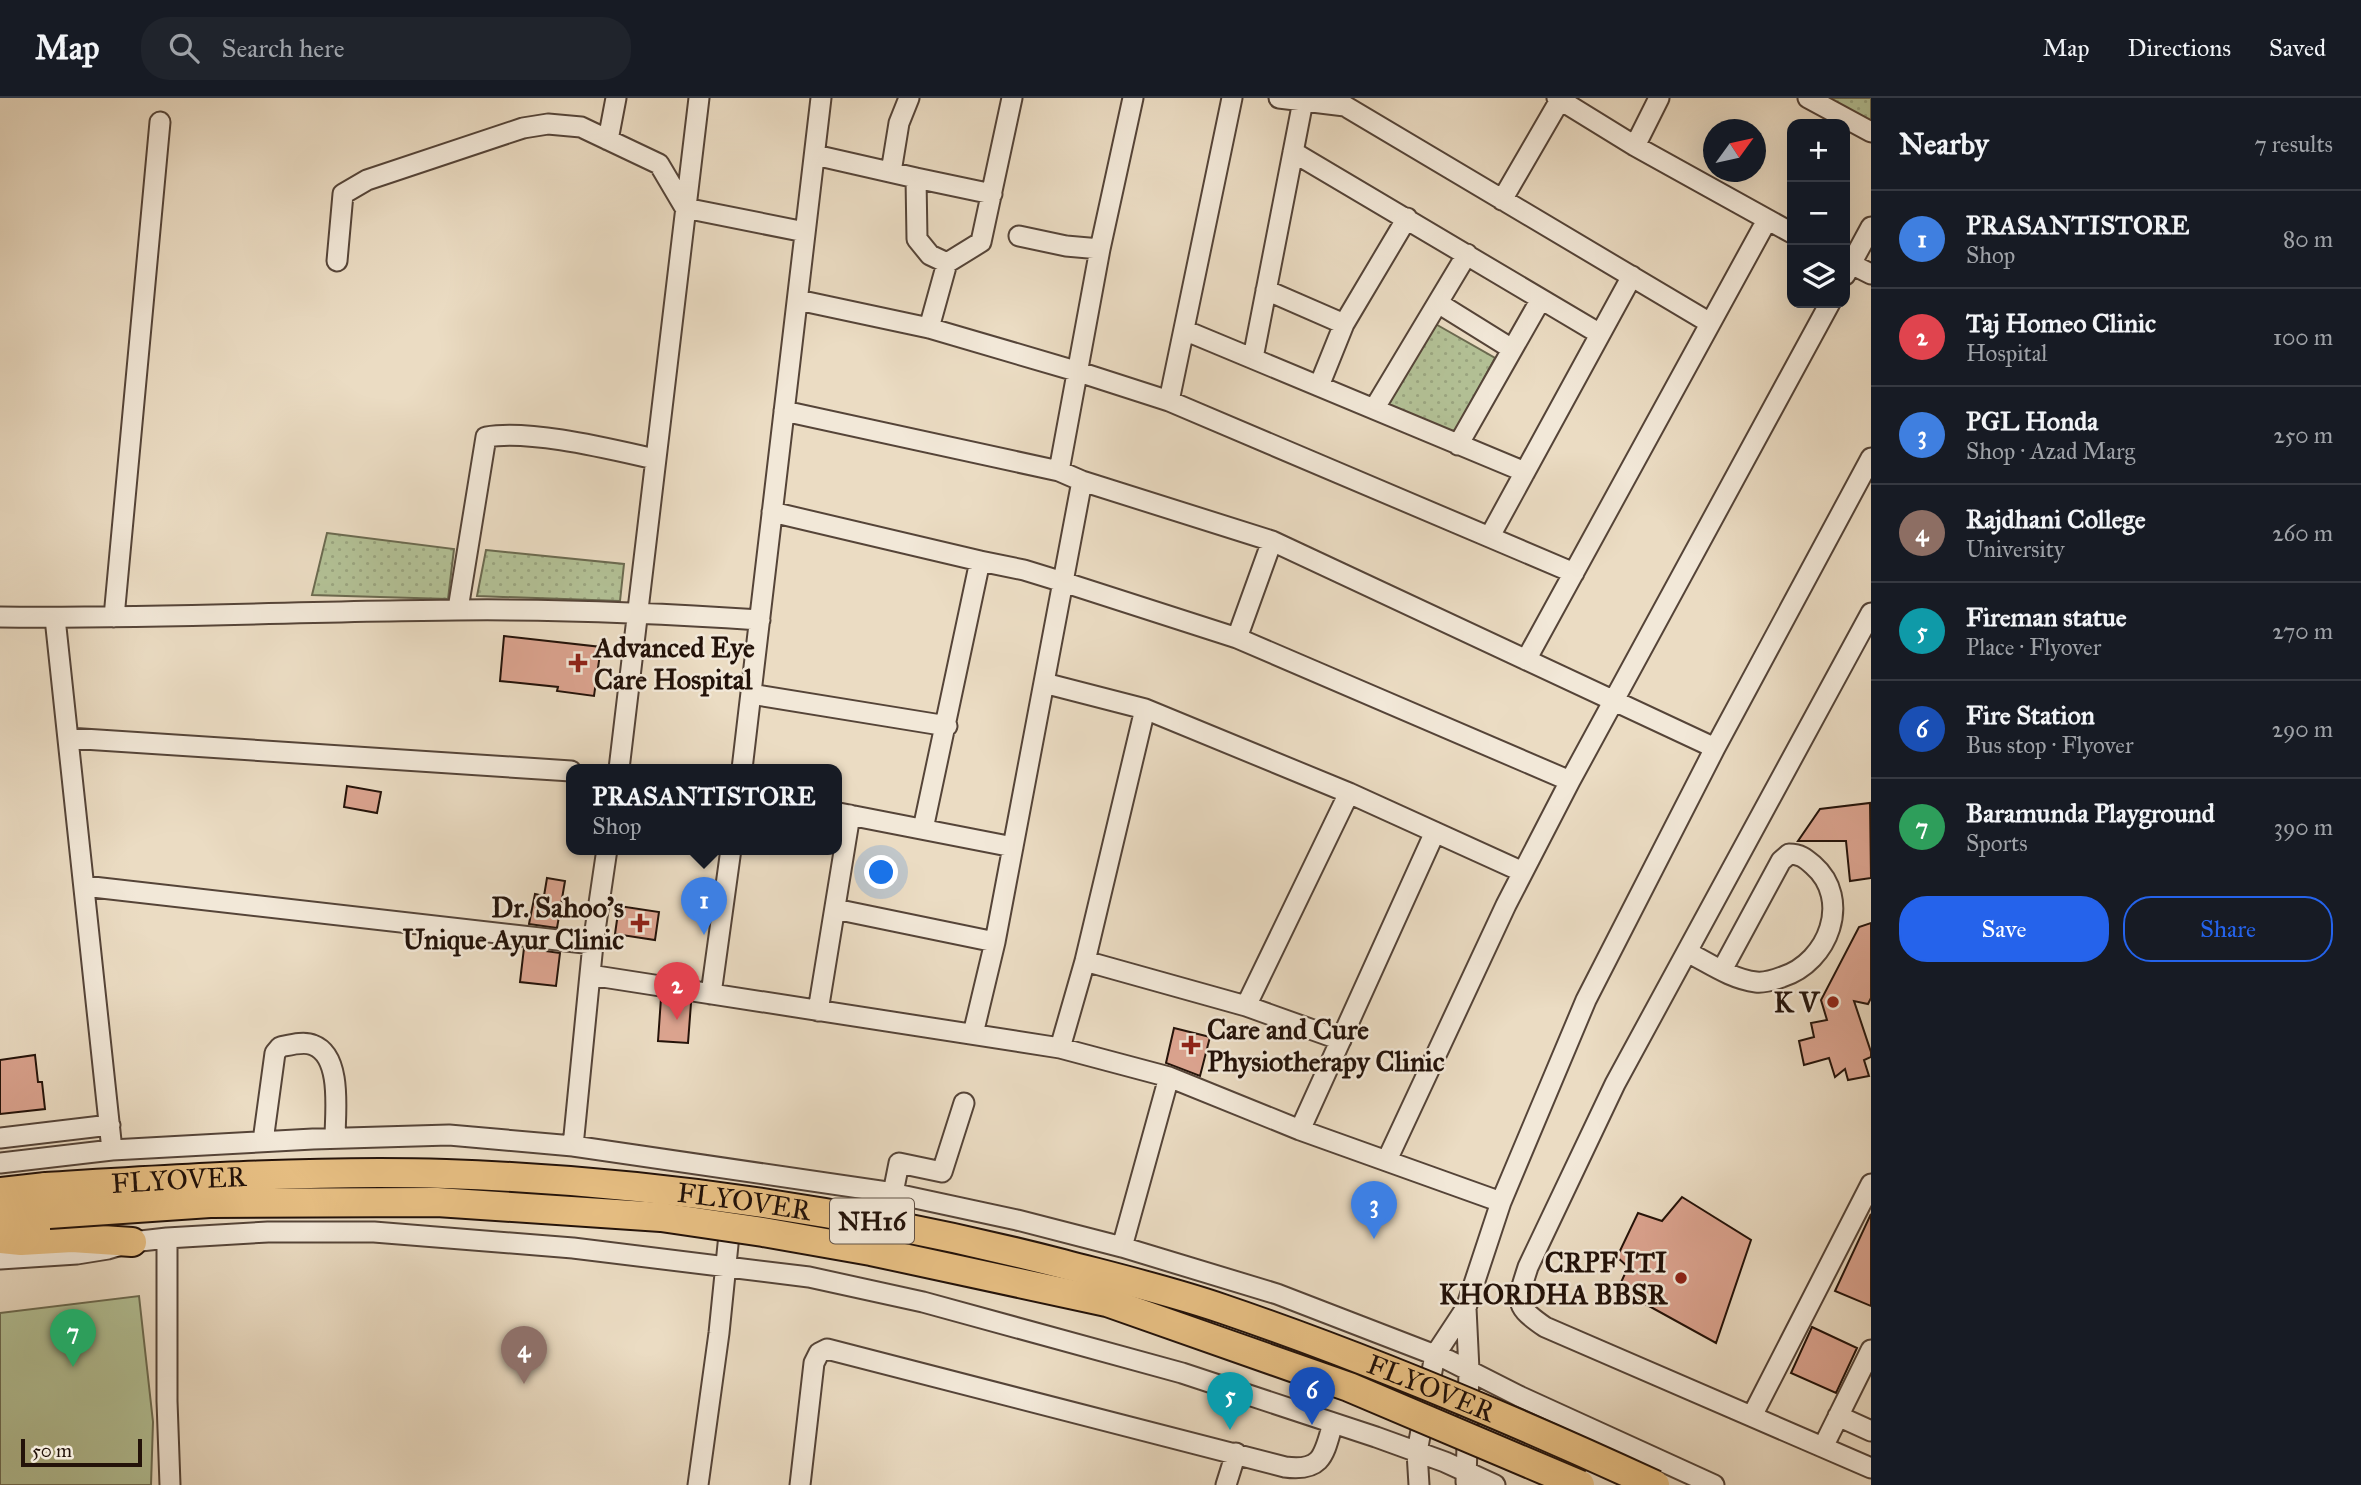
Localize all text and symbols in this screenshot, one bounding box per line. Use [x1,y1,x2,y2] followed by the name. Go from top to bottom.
[141,17,631,80] search box
[35,28,99,68] text: Map
[165,29,203,67] icon: search
[221,32,345,64] text: Search here
[2043,33,2090,63] text: Map
[2128,33,2231,63] text: Directions
[2269,33,2326,63] text: Saved
[1703,119,1766,182] north arrow
[1787,119,1850,308] map controls
[1787,119,1850,182] button: +
[1899,126,1989,162] text: Nearby
[2254,130,2333,158] text: 7 results
[1787,182,1850,245] button: −
[1966,209,2189,241] text: PRASANTISTORE
[1917,225,1927,253] text: 1
[2283,225,2333,253] text: 80 m
[1966,241,2015,269] text: Shop
[1787,245,1850,308] button: layers
[1966,307,2156,339] text: Taj Homeo Clinic
[1916,323,1928,351] text: 2
[2273,323,2333,351] text: 100 m
[1966,339,2048,367] text: Hospital
[1966,405,2098,437] text: PGL Honda
[1917,421,1927,449] text: 3
[2273,421,2333,449] text: 250 m
[1966,437,2135,465] text: Shop · Azad Marg
[1966,503,2146,535] text: Rajdhani College
[1916,519,1928,547] text: 4
[2272,519,2333,547] text: 260 m
[1966,535,2065,563] text: University
[1966,601,2127,633] text: Fireman statue
[1917,617,1927,645] text: 5
[2272,617,2333,645] text: 270 m
[592,630,755,697] place label: Advanced Eye Care Hospital
[1966,633,2101,661] text: Place · Flyover
[568,653,588,673] marker: Advanced Eye Care Hospital
[1966,699,2095,731] text: Fire Station
[1916,715,1928,743] text: 6
[2272,715,2333,743] text: 290 m
[1966,731,2134,759] text: Bus stop · Flyover
[566,764,842,855] popup
[592,780,816,812] text: PRASANTISTORE
[1966,797,2215,829] text: Baramunda Playground
[592,812,641,840] text: Shop
[1916,813,1928,841] text: 7
[2274,813,2333,841] text: 390 m
[1966,829,2028,857] text: Sports
[864,855,898,889] your location
[681,877,727,935] pin: 1
[403,890,624,957] place label: Dr. Sahoo's Unique Ayur Clinic
[1899,896,2109,962] button: Save
[2123,896,2333,962] button: Share
[630,913,650,933] marker: Dr. Sahoo's Unique Ayur Clinic
[654,962,700,1020] pin: 2
[1774,985,1821,1020] place label: K V
[1825,994,1841,1010] marker: K V
[1207,1012,1445,1079] place label: Care and Cure Physiotherapy Clinic
[1181,1035,1201,1055] marker: Care and Cure Physiotherapy Clinic
[110,1159,248,1201] street label: FLYOVER
[675,1175,815,1229] street label: FLYOVER
[1351,1181,1397,1239] pin: 3
[830,1198,914,1244] road number: NH16
[1439,1245,1668,1312] place label: CRPF ITI KHORDHA BBSR
[1673,1270,1689,1286] marker: CRPF ITI KHORDHA BBSR
[50,1309,96,1367] pin: 7
[501,1326,547,1384] pin: 4
[1362,1346,1502,1430] street label: FLYOVER
[1289,1367,1335,1425] pin: 6
[1207,1372,1253,1430] pin: 5
[21,1436,142,1468] scale bar
[32,1439,72,1462] text: 50 m

